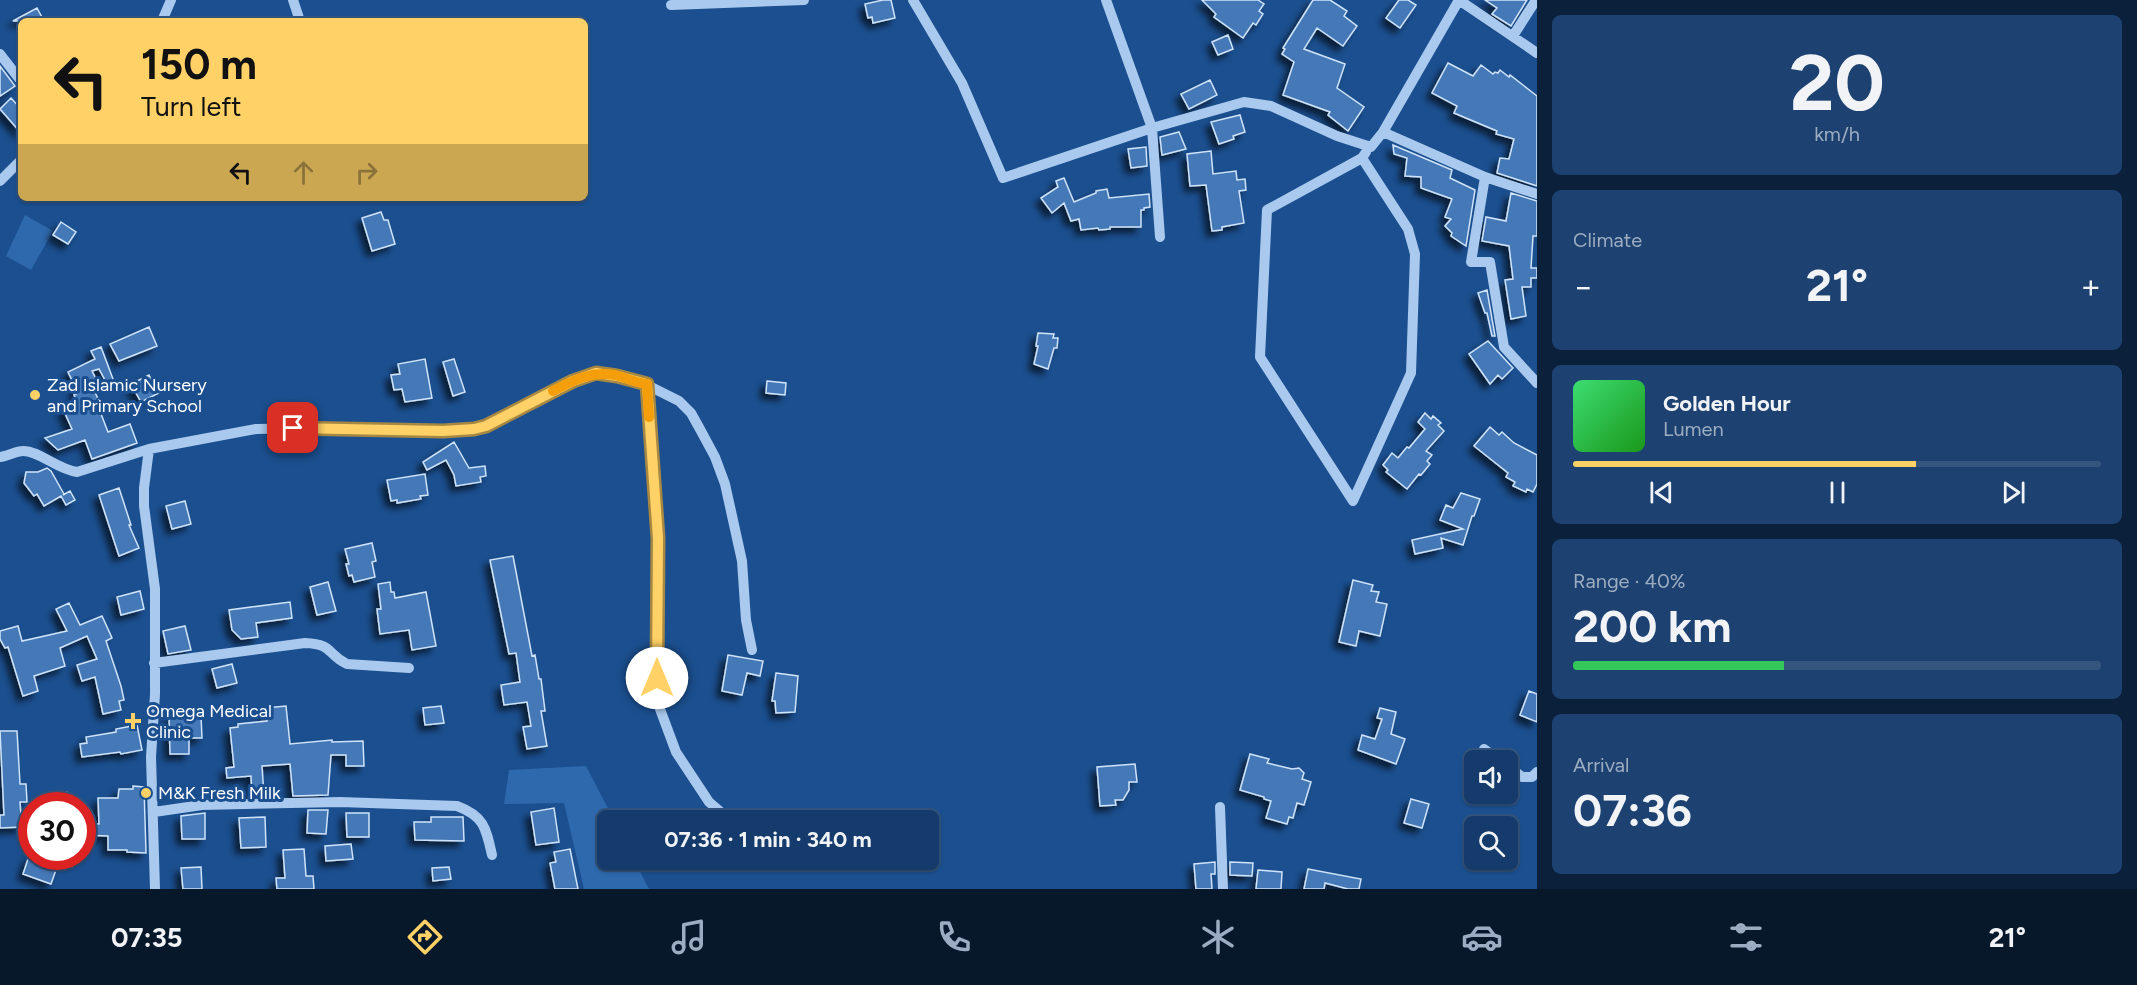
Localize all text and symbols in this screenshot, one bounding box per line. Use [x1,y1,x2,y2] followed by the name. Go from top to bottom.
[1789,36,1885,130] text: 20
[141,39,257,90] text: 150 m
[42,42,120,120] icon: left
[141,90,241,123] text: Turn left
[1814,122,1860,146] text: km/h
[224,156,257,189] icon: left
[287,156,320,189] icon: ahead
[350,156,383,189] icon: right
[1573,228,1642,252] text: Climate
[1806,258,1868,312] text: 21°
[1573,267,1594,306] text: −
[2080,267,2101,306] text: +
[47,374,207,417] place label: Zad Islamic Nursery and Primary School
[28,388,42,402] marker: Zad Islamic Nursery and Primary School
[1663,390,1791,417] text: Golden Hour
[267,402,318,453] pin
[276,411,309,444] icon: arrive
[1663,417,1724,441] text: Lumen
[1645,476,1678,509] icon: previous
[1821,476,1854,509] icon: pause
[1997,476,2030,509] icon: next
[1573,569,1685,593] text: Range · 40%
[1573,599,1732,653] text: 200 km
[625,646,689,710] position arrow
[146,700,272,743] place label: Omega Medical Clinic
[124,712,142,730] marker: Omega Medical Clinic
[1464,750,1518,870] map controls
[1464,750,1518,804] button: sound
[1573,753,1629,777] text: Arrival
[158,782,281,804] place label: M&K Fresh Milk
[1573,783,1692,837] text: 07:36
[139,786,153,800] marker: M&K Fresh Milk
[18,792,96,870] speed limit sign: 30
[1464,816,1518,870] button: search
[664,826,872,853] text: 07:36 · 1 min · 340 m
[404,916,446,958] icon: directions
[668,916,710,958] icon: music
[933,916,975,958] icon: phone
[1197,916,1239,958] icon: climate
[1461,916,1503,958] icon: car
[1725,916,1767,958] icon: filters
[111,921,182,954] text: 07:35
[1989,921,2026,954] text: 21°

